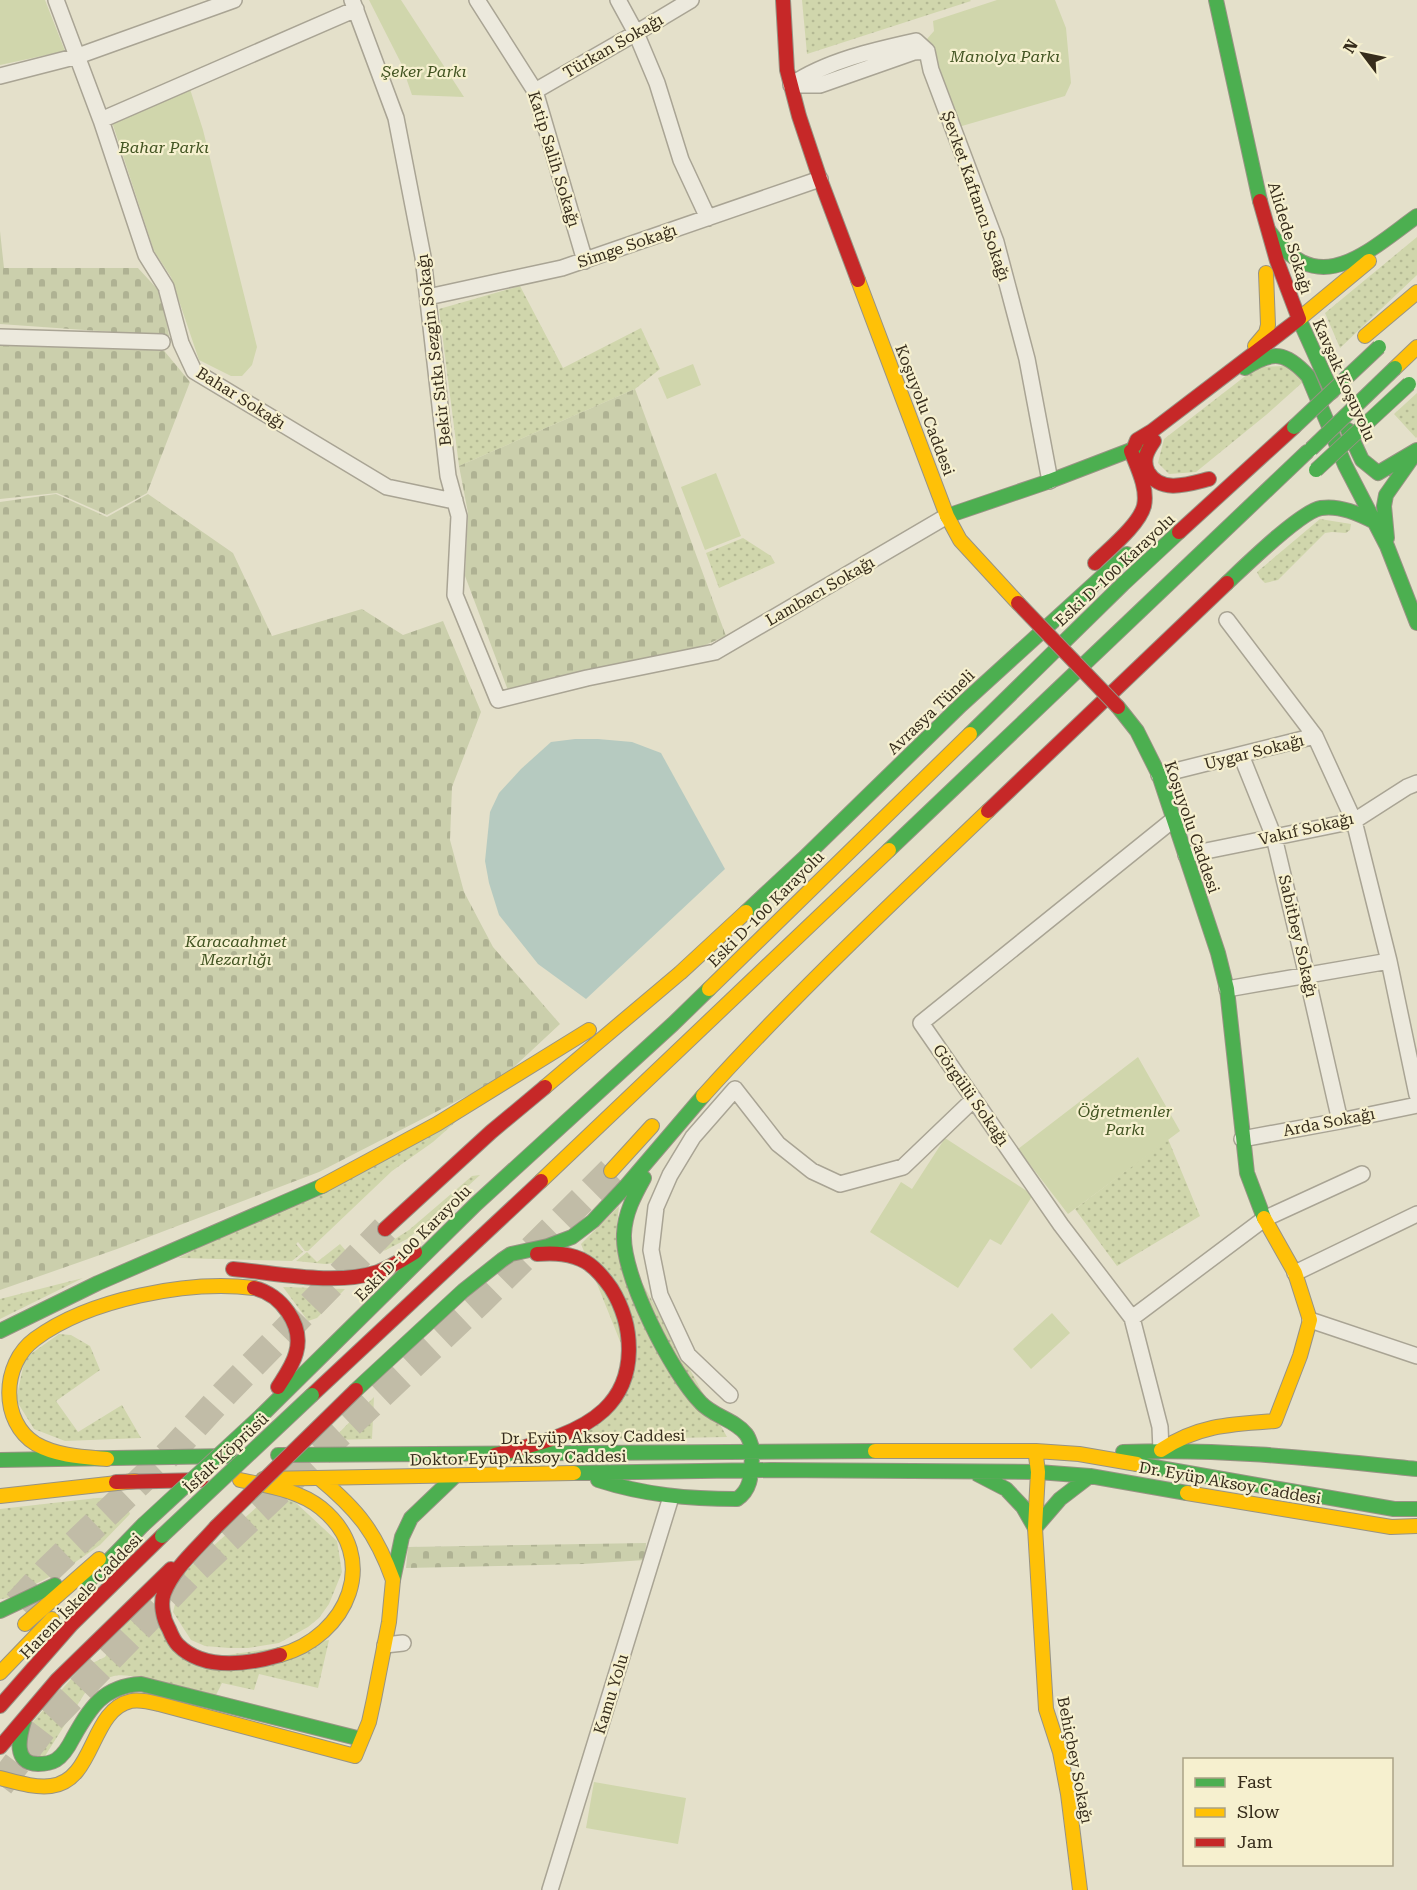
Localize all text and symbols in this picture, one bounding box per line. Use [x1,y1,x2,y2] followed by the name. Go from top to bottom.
[560,10,666,82] street label: Türkan Sokağı
[1333,24,1393,84] north arrow
[1339,36,1362,57] text: N
[949,47,1060,66] park label: Manolya Parkı
[380,62,467,81] park label: Şeker Parkı
[524,89,584,229] street label: Katip Salih Sokağı
[938,108,1014,284] street label: Şevket Kaftancı Sokağı
[118,138,209,157] park label: Bahar Parkı
[1264,180,1316,296] street label: Alidede Sokağı
[575,220,679,272] street label: Simge Sokağı
[413,253,455,447] street label: Bekir Sıtkı Sezgin Sokağı
[1309,316,1379,444] street label: Kavşak Koşuyolu
[891,342,959,478] street label: Koşuyolu Caddesi
[193,363,289,433] street label: Bahar Sokağı
[1051,510,1179,630] street label: Eski D-100 Karayolu
[762,552,878,630] street label: Lambacı Sokağı
[883,666,979,758] street label: Avrasya Tüneli
[1202,730,1306,774] street label: Uygar Sokağı
[1160,758,1224,896] street label: Koşuyolu Caddesi
[1257,809,1355,849] street label: Vakıf Sokağı
[704,847,828,971] street label: Eski D-100 Karayolu
[1275,873,1321,999] street label: Sabitbey Sokağı
[184,932,287,969] park label: Karacaahmet Mezarlığı
[929,1041,1013,1149] street label: Görgülü Sokağı
[1078,1102,1172,1139] park label: Öğretmenler Parkı
[1282,1104,1376,1140] street label: Arda Sokağı
[351,1181,475,1305] street label: Eski D-100 Karayolu
[180,1409,272,1497] street label: İsfalt Köprüsü
[500,1426,686,1448] street label: Dr. Eyüp Aksoy Caddesi
[409,1447,627,1469] street label: Doktor Eyüp Aksoy Caddesi
[1137,1458,1323,1508] street label: Dr. Eyüp Aksoy Caddesi
[16,1529,146,1663] street label: Harem İskele Caddesi
[590,1652,632,1736] street label: Kamu Yolu
[1053,1695,1097,1825] street label: Behiçbey Sokağı
[1183,1758,1393,1866] legend
[1237,1771,1272,1792] text: Fast
[1237,1801,1279,1822] text: Slow
[1237,1831,1273,1852] text: Jam

